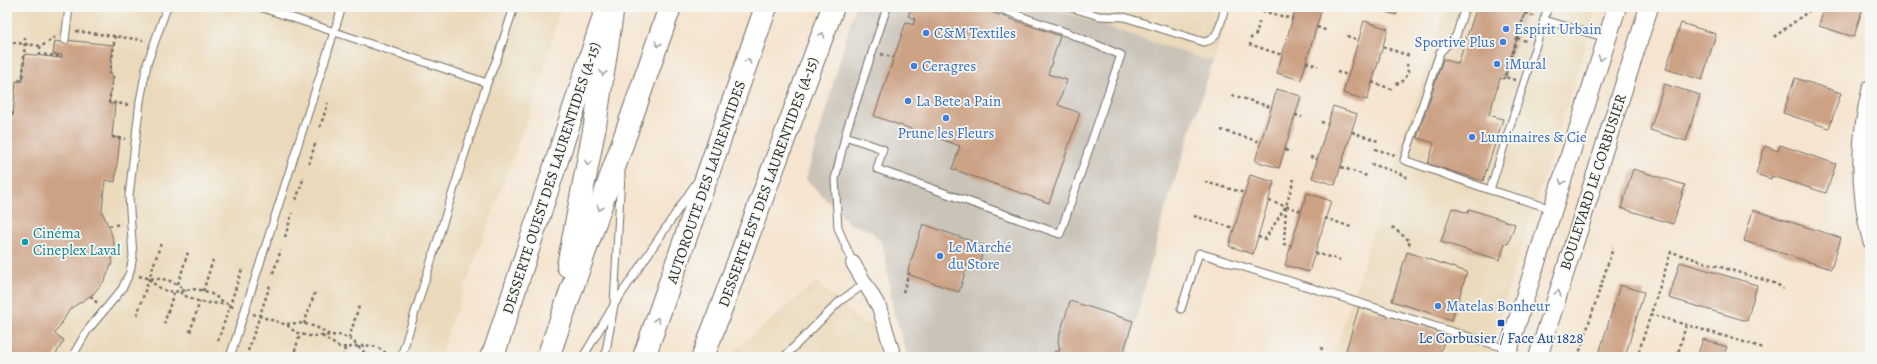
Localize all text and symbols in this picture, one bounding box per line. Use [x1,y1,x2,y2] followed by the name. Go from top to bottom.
[1514,19,1602,39] place label: Espirit Urbain
[934,23,1016,43] place label: C&M Textiles
[1501,24,1511,34] marker: Espirit Urbain
[921,28,931,38] marker: C&M Textiles
[818,32,826,39] one-way arrow
[1415,32,1495,52] place label: Sportive Plus
[1498,37,1508,47] marker: Sportive Plus
[497,39,605,317] street label: DESSERTE OUEST DES LAURENTIDES (A-15)
[654,40,662,47] one-way arrow
[713,54,823,310] street label: DESSERTE EST DES LAURENTIDES (A-15)
[1505,54,1546,74] place label: iMural
[1597,54,1606,61] one-way arrow
[922,56,976,76] place label: Ceragres
[743,58,752,65] one-way arrow
[1492,59,1502,69] marker: iMural
[909,61,919,71] marker: Ceragres
[599,70,608,76] one-way arrow
[661,78,750,287] street label: AUTOROUTE DES LAURENTIDES
[916,91,1001,111] place label: La Bete a Pain
[1555,91,1631,273] street label: BOULEVARD LE CORBUSIER
[903,96,913,106] marker: La Bete a Pain
[941,113,951,123] marker: Prune les Fleurs
[897,123,995,143] place label: Prune les Fleurs
[1480,127,1587,147] place label: Luminaires & Cie
[1467,132,1477,142] marker: Luminaires & Cie
[584,160,592,166] one-way arrow
[1558,178,1567,185] one-way arrow
[597,204,605,211] one-way arrow
[33,223,121,260] place label: Cinéma Cineplex Laval
[20,237,30,247] marker: Cinéma Cineplex Laval
[948,237,1012,274] place label: Le Marché du Store
[935,251,945,261] marker: Le Marché du Store
[1553,290,1562,297] one-way arrow
[1446,296,1550,316] place label: Matelas Bonheur
[1433,301,1443,311] marker: Matelas Bonheur
[653,317,661,324] one-way arrow
[1496,318,1506,328] marker: Le Corbusier / Face Au 1828
[1418,328,1584,348] place label: Le Corbusier / Face Au 1828

